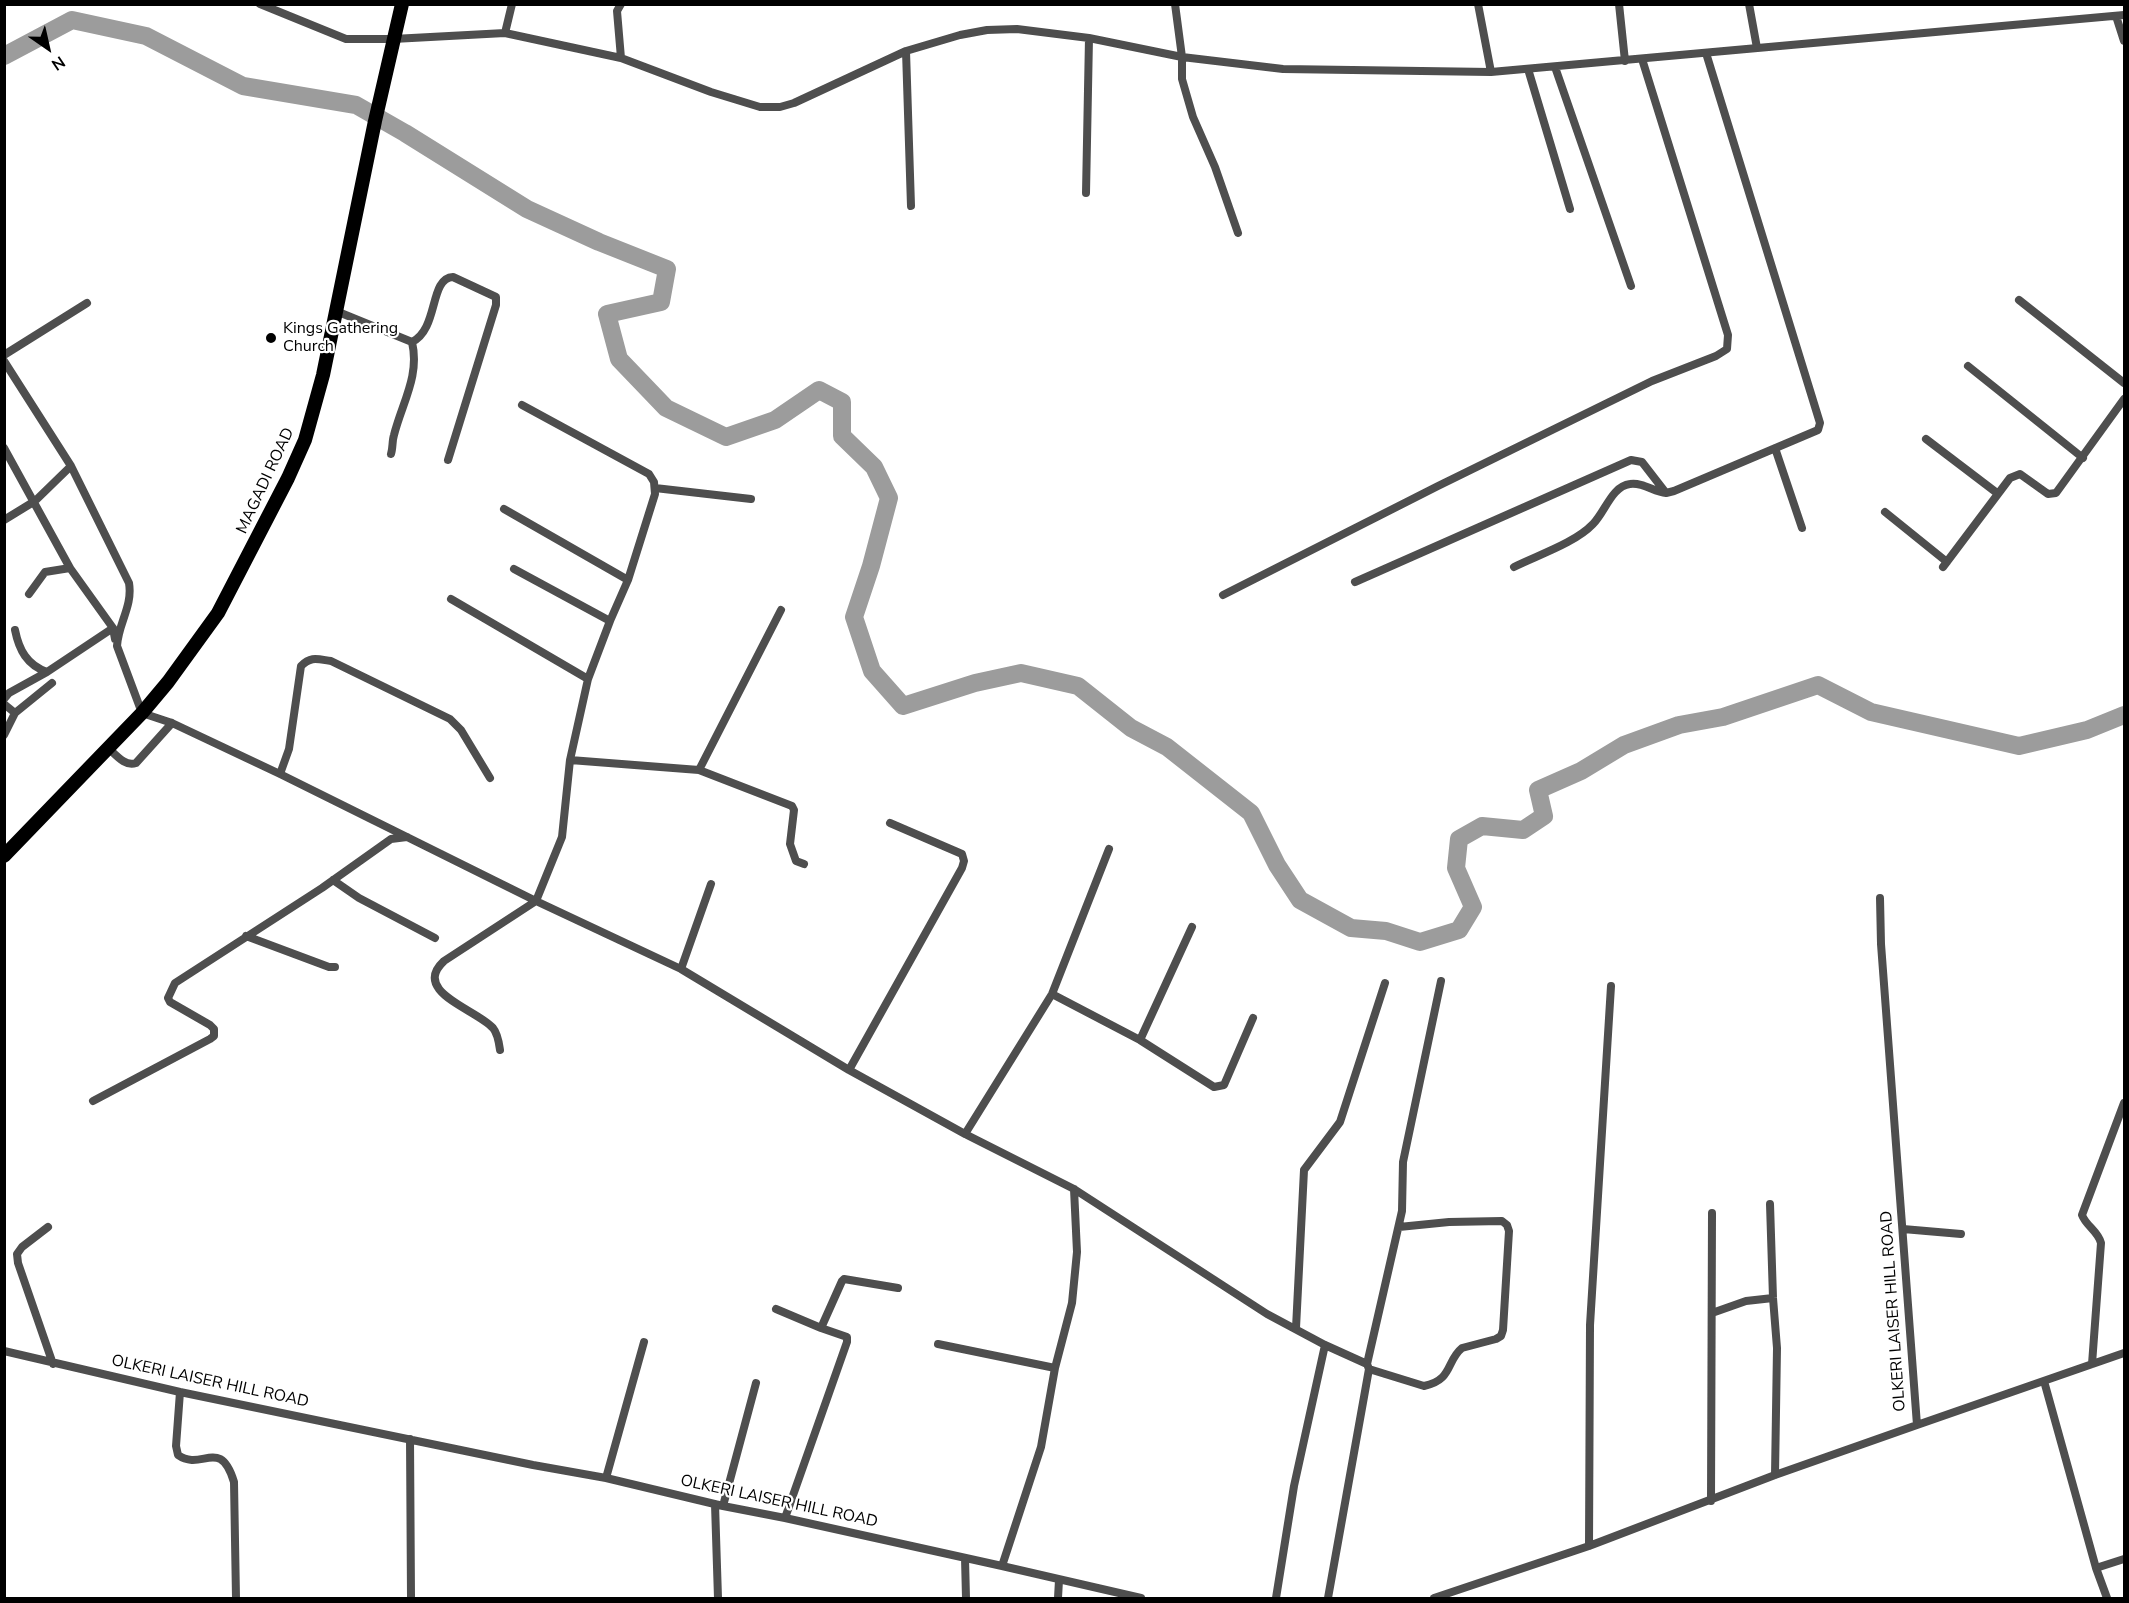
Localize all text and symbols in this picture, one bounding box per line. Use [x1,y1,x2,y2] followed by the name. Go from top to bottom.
[18,18,78,78] north arrow
[47,50,69,75] text: N
[283,319,398,357] place label: Kings Gathering Church
[264,331,278,345] marker: Kings Gathering Church
[233,425,299,537] street label: MAGADI ROAD
[1877,1210,1911,1412] street label: OLKERI LAISER HILL ROAD
[110,1352,310,1412] street label: OLKERI LAISER HILL ROAD
[679,1472,879,1532] street label: OLKERI LAISER HILL ROAD

